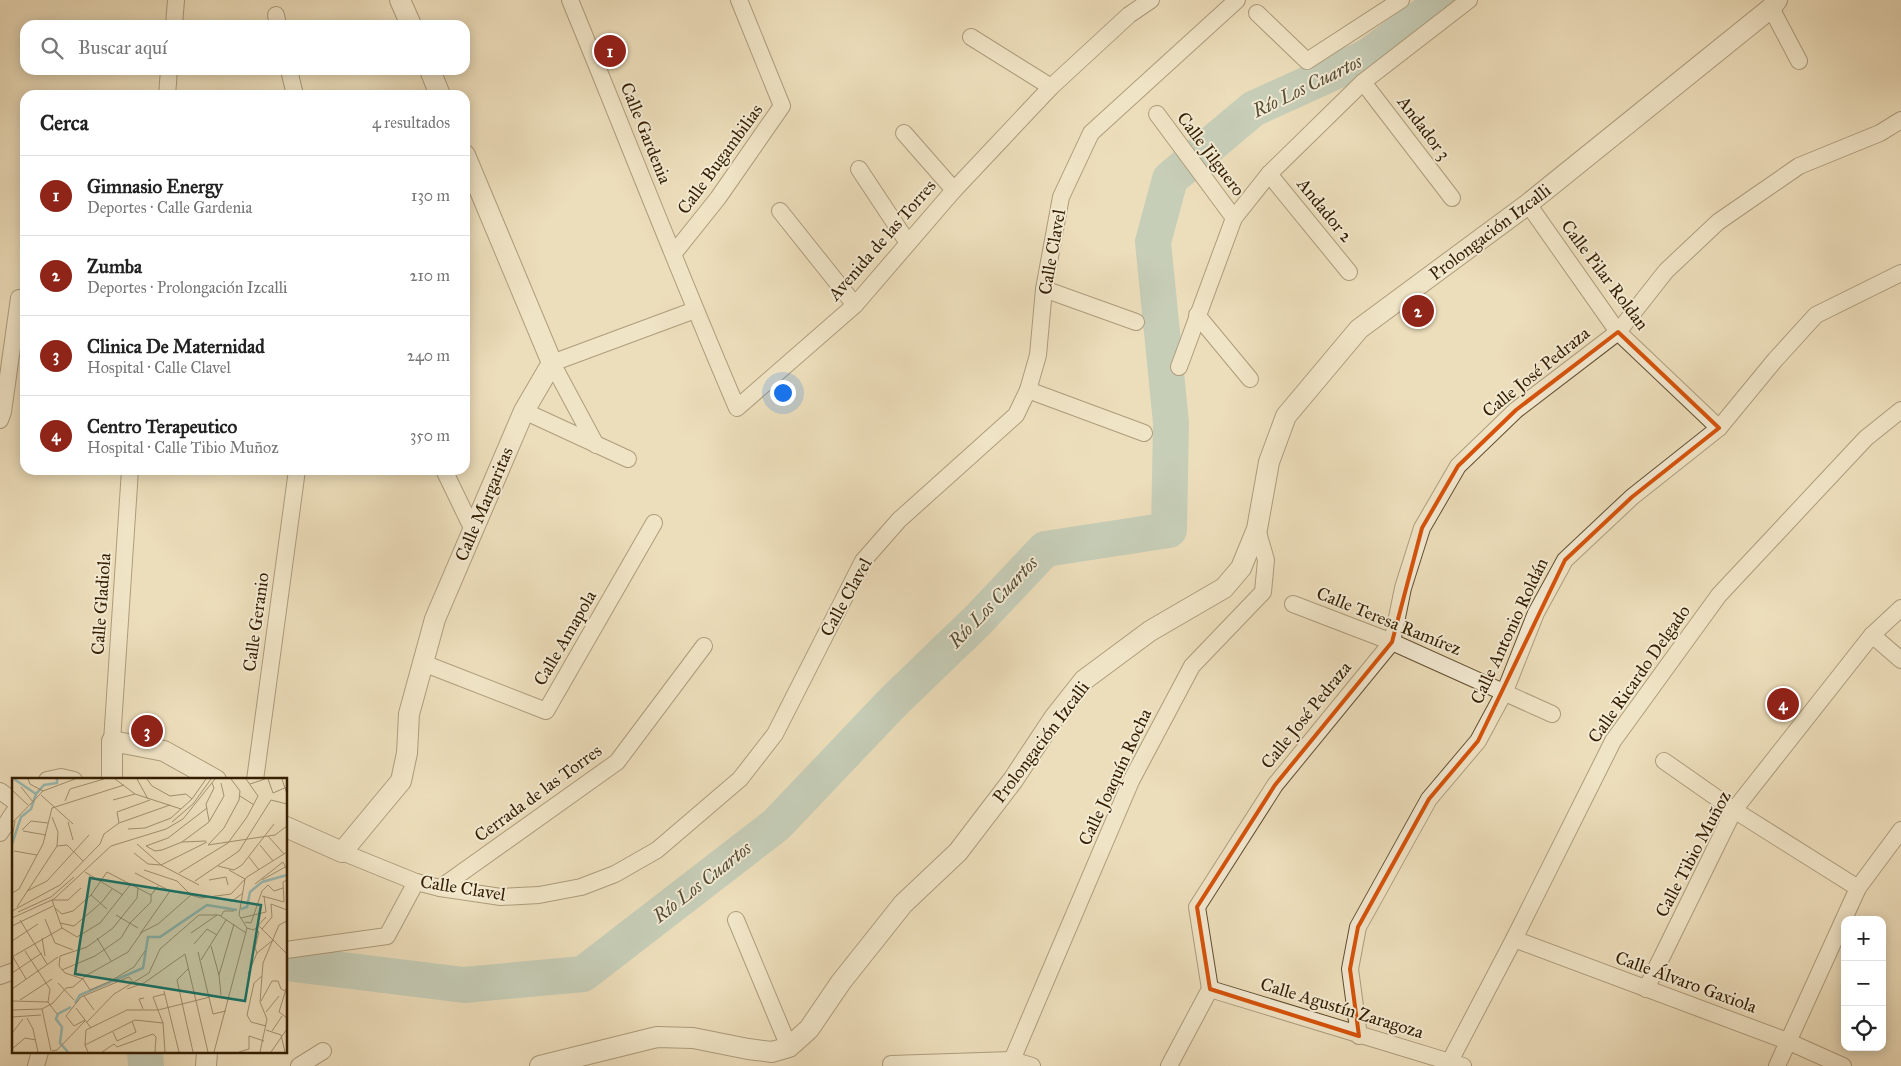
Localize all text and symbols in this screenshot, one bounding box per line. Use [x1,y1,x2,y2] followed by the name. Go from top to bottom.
[20,20,470,75] search box
[594,32,626,70] pin: 1
[38,34,66,62] icon: search
[78,36,167,59] text: Buscar aquí
[1248,49,1366,123] water label: Río Los Cuartos
[616,79,676,187] street label: Calle Gardenia
[1392,91,1455,164] street label: Andador 3
[673,100,768,219] street label: Calle Bugambilias
[1171,108,1250,201] street label: Calle Jilguero
[40,110,89,136] text: Cerca
[372,113,450,132] text: 4 resultados
[1292,173,1358,247] street label: Andador 2
[87,175,223,198] text: Gimnasio Energy
[823,175,941,306] street label: Avenida de las Torres
[1425,179,1556,286] street label: Prolongación Izcalli
[53,186,59,205] text: 1
[411,186,450,205] text: 130 m
[87,198,252,217] text: Deportes · Calle Gardenia
[1034,207,1070,296] street label: Calle Clavel
[1556,216,1654,335] street label: Calle Pilar Roldan
[87,255,142,278] text: Zumba
[52,266,60,285] text: 2
[410,266,450,285] text: 210 m
[87,278,287,297] text: Deportes · Prolongación Izcalli
[1402,292,1434,330] pin: 2
[1478,322,1595,423] street label: Calle José Pedraza
[87,335,265,358] text: Clinica De Maternidad
[53,346,59,365] text: 3
[407,346,450,365] text: 240 m
[87,358,231,377] text: Hospital · Calle Clavel
[770,380,796,406] your location
[87,415,237,438] text: Centro Terapeutico
[52,426,60,445] text: 4
[410,426,450,445] text: 350 m
[87,438,279,457] text: Hospital · Calle Tibio Muñoz
[450,444,519,565] street label: Calle Margaritas
[943,551,1043,653] water label: Río Los Cuartos
[86,552,116,656] street label: Calle Gladiola
[815,554,877,640] street label: Calle Clavel
[1465,554,1553,708] street label: Calle Antonio Roldán
[238,571,274,673] street label: Calle Geranio
[1313,582,1465,660] street label: Calle Teresa Ramírez
[529,586,601,690] street label: Calle Amapola
[1583,601,1696,748] street label: Calle Ricardo Delgado
[1256,657,1357,774] street label: Calle José Pedraza
[988,677,1095,808] street label: Prolongación Izcalli
[1767,685,1799,723] pin: 4
[1074,705,1157,849] street label: Calle Joaquín Rocha
[131,712,163,750] pin: 3
[470,739,606,847] street label: Cerrada de las Torres
[12,778,288,1054] inset map
[1650,787,1736,921] street label: Calle Tibio Muñoz
[647,836,756,928] water label: Río Los Cuartos
[419,870,507,906] street label: Calle Clavel
[1841,916,1886,1051] map controls
[1841,916,1886,961] button: +
[1612,944,1761,1018] street label: Calle Álvaro Gaxiola
[1841,961,1886,1006] button: −
[1257,973,1427,1044] street label: Calle Agustín Zaragoza
[1841,1006,1886,1051] button: locate

